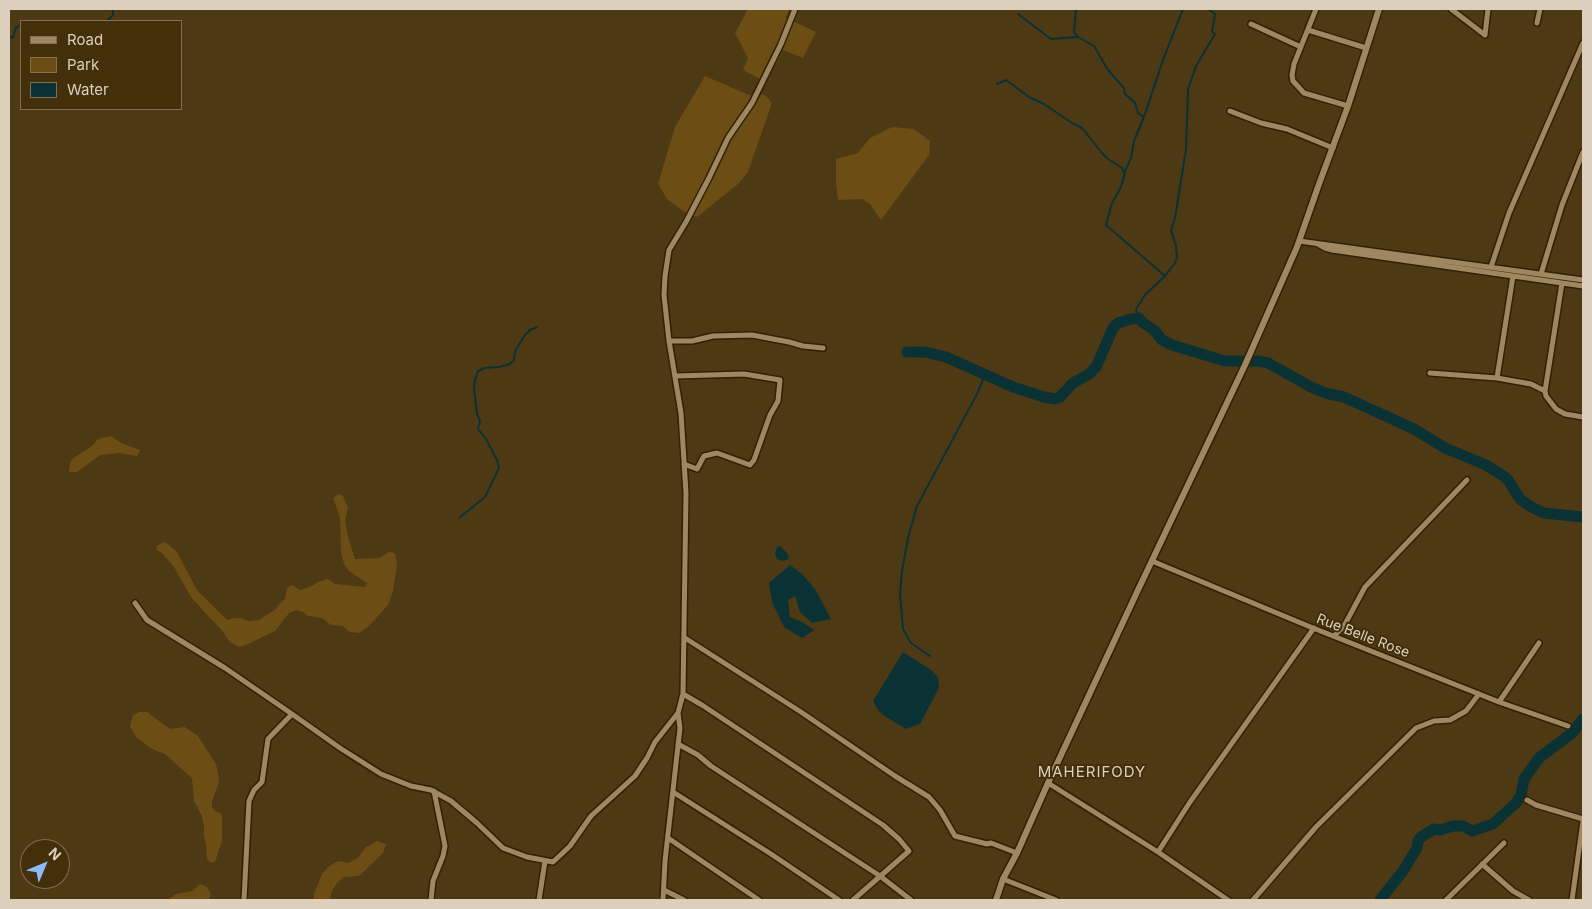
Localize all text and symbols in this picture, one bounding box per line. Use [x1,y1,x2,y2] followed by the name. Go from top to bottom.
[20,20,182,110] legend
[67,30,103,49] text: Road
[67,55,99,74] text: Park
[67,80,109,99] text: Water
[1314,611,1412,661] street label: Rue Belle Rose
[1036,763,1148,781] district label: MAHERIFODY
[20,839,70,889] north arrow
[45,844,65,864] text: N

